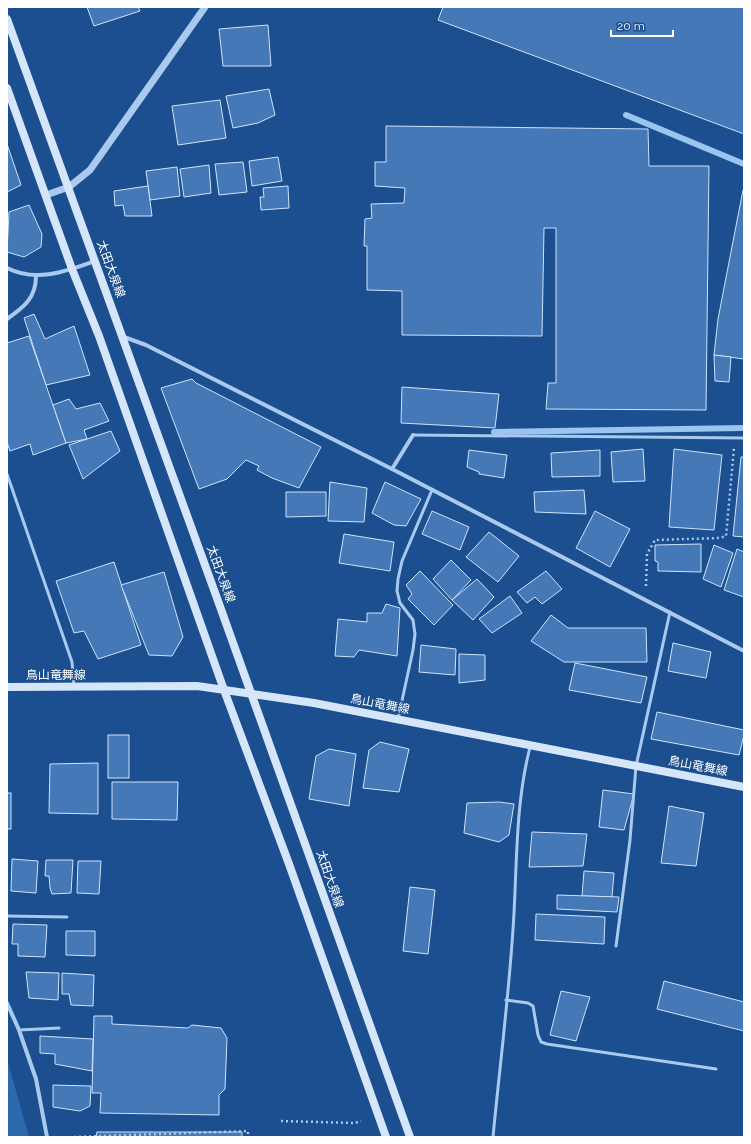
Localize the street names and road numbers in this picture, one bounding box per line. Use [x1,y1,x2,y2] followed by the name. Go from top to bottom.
[94,238,128,300] street label: 太田大泉線
[204,543,238,605] street label: 太田大泉線
[26,668,86,682] street label: 鳥山竜舞線
[349,691,411,717] street label: 鳥山竜舞線
[667,753,729,779] street label: 鳥山竜舞線
[314,848,346,910] street label: 太田大泉線

